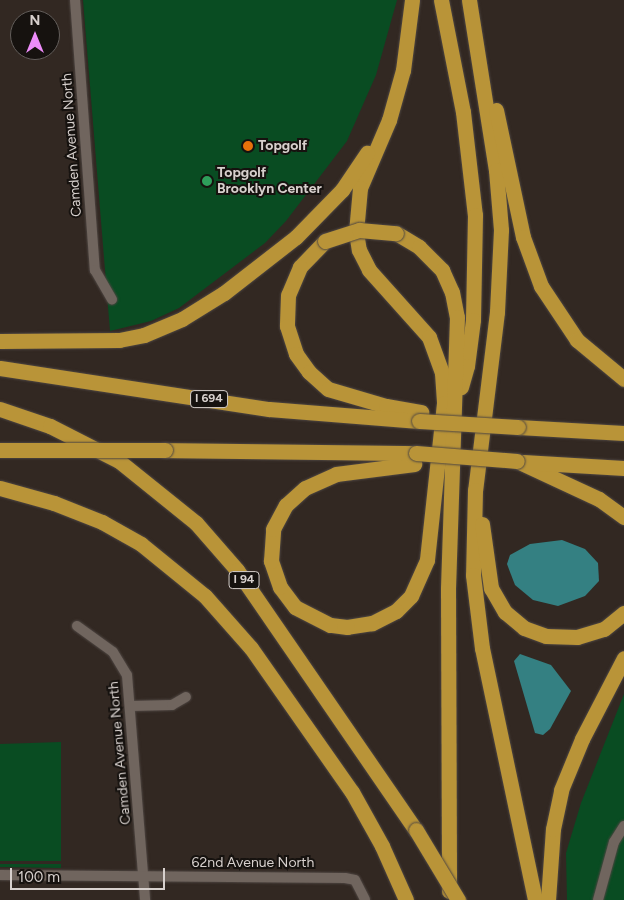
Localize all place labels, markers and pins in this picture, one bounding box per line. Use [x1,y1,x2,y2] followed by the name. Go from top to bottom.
[258,138,307,154] place label: Topgolf
[242,140,254,152] marker: Topgolf
[217,165,322,198] place label: Topgolf Brooklyn Center
[201,175,213,187] marker: Topgolf Brooklyn Center

